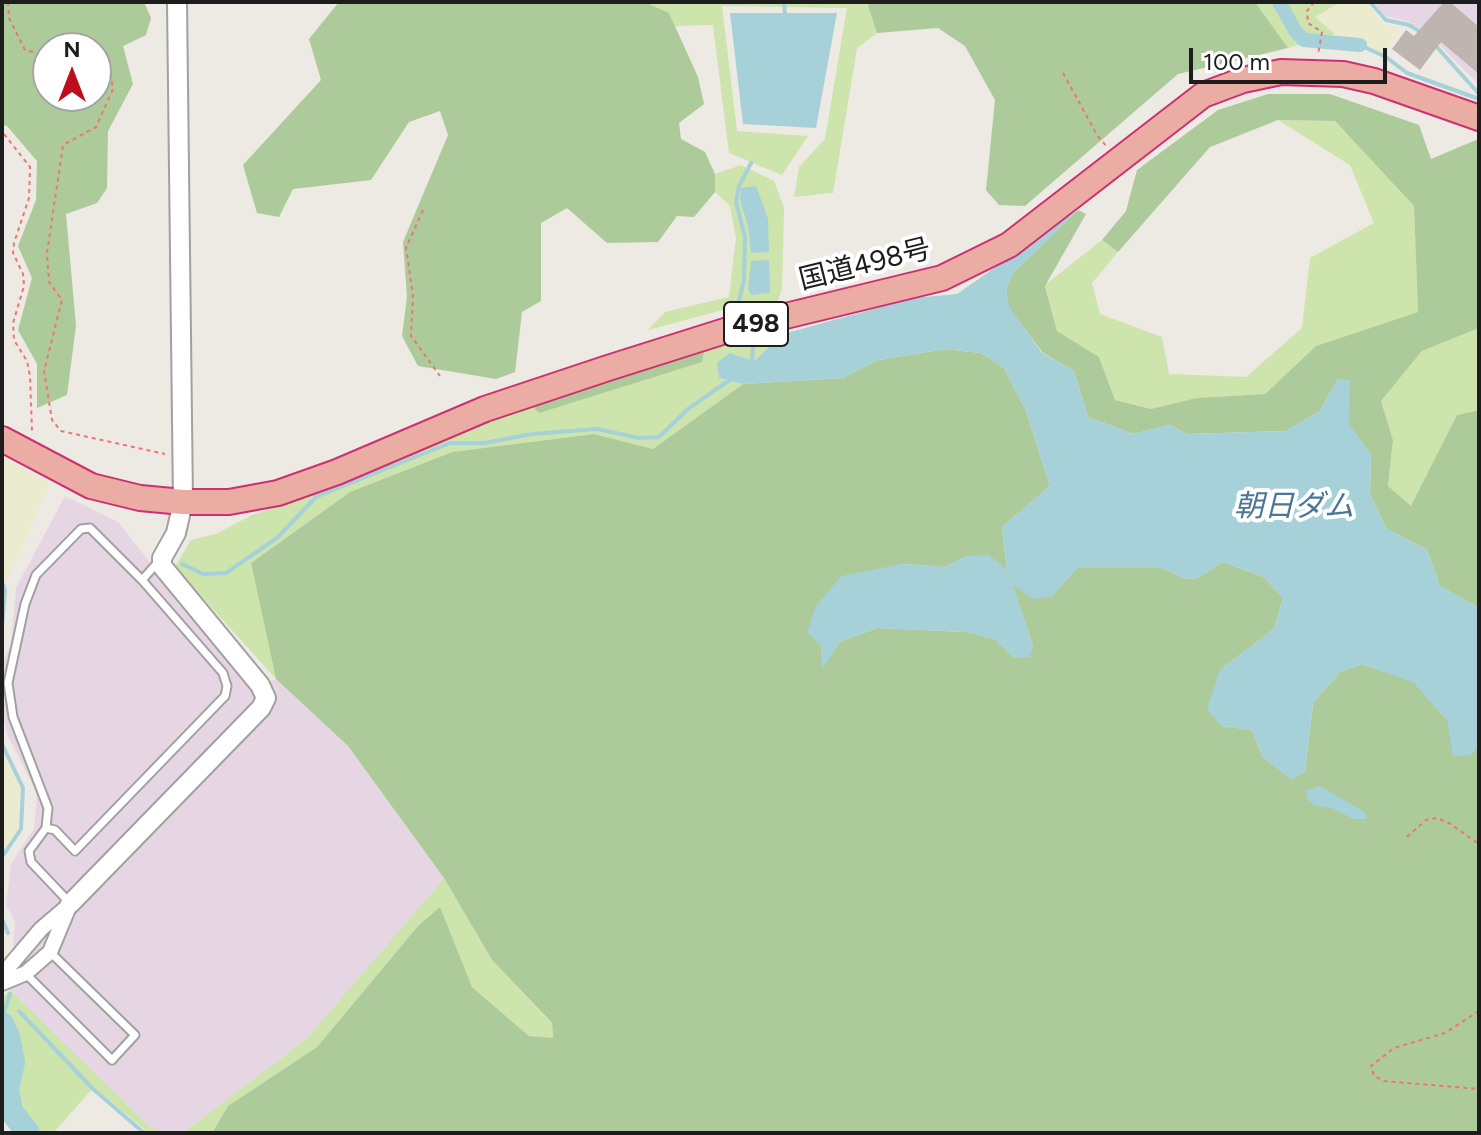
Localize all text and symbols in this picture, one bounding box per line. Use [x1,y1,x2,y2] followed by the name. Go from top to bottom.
[32,32,112,112] north arrow
[1193,32,1391,82] scale bar
[63,36,81,63] text: N
[1203,47,1270,76] text: 100 m
[796,232,934,298] street label: 国道498号
[724,302,788,346] road number: 498
[1234,489,1354,525] water label: 朝日ダム

